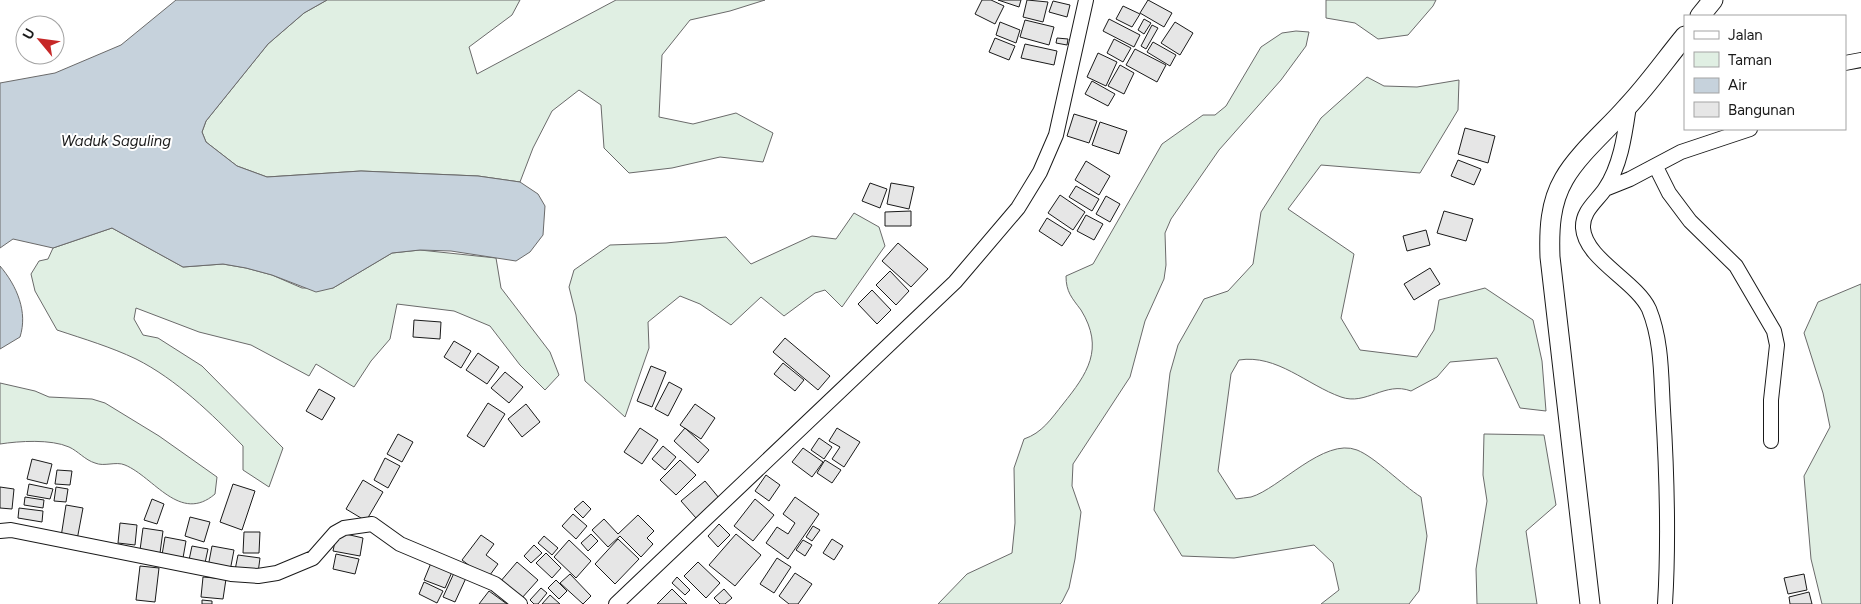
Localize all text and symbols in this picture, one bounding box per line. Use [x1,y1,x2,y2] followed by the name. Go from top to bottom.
[15,15,65,65] north arrow
[1684,15,1846,130] legend
[19,26,39,42] text: U
[1728,26,1763,44] text: Jalan
[1728,51,1772,69] text: Taman
[1728,76,1747,94] text: Air
[1728,101,1795,119] text: Bangunan
[61,132,171,150] water label: Waduk Saguling

